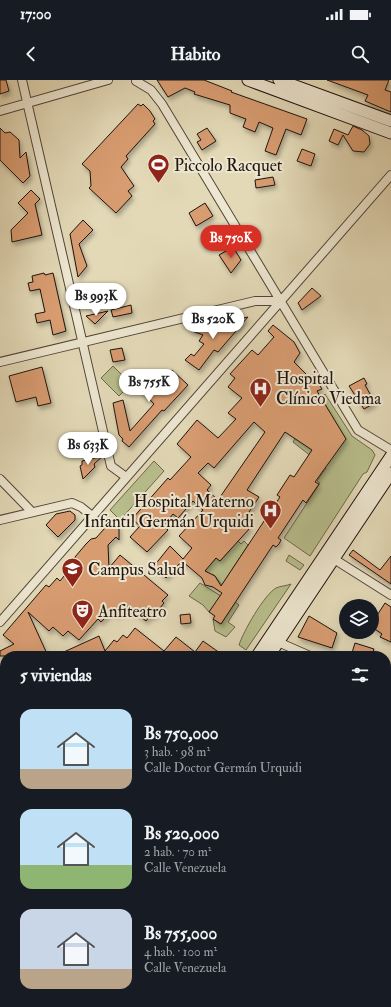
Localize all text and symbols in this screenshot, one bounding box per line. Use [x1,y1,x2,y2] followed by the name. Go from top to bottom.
[20,5,51,24] text: 17:00
[20,43,42,65] icon: back
[170,43,221,66] text: Habito
[349,43,371,65] icon: search
[146,152,172,185] sports icon: Piccolo Racquet
[174,155,283,176] place label: Piccolo Racquet
[194,225,268,259] pin: Bs 750K
[209,230,253,246] text: Bs 750K
[59,283,133,317] pin: Bs 993K
[74,288,118,304] text: Bs 993K
[176,306,250,340] pin: Bs 520K
[191,311,235,327] text: Bs 520K
[276,368,382,409] place label: Hospital Clínico Viedma
[112,369,186,403] pin: Bs 755K
[128,374,170,390] text: Bs 755K
[247,375,273,408] hospital icon: Hospital Clínico Viedma
[51,432,125,466] pin: Bs 633K
[67,437,109,453] text: Bs 633K
[84,491,254,532] place label: Hospital Materno Infantil Germán Urquidi
[257,498,283,531] hospital icon: Hospital Materno Infantil Germán Urquidi
[60,556,86,589] school or university icon: Campus Salud
[88,559,186,581] place label: Campus Salud
[70,598,96,631] theatre icon: Anfiteatro
[339,599,379,639] map controls
[339,599,379,639] button: layers
[97,601,167,622] place label: Anfiteatro
[349,664,371,686] icon: filters
[20,665,92,686] text: 5 viviendas
[144,723,219,744] text: Bs 750,000
[52,725,100,773] icon: home
[144,744,210,760] text: 3 hab. · 98 m²
[144,760,302,776] text: Calle Doctor Germán Urquidi
[144,823,219,844] text: Bs 520,000
[52,825,100,873] icon: home
[144,844,212,860] text: 2 hab. · 70 m²
[144,860,226,876] text: Calle Venezuela
[144,923,217,944] text: Bs 755,000
[52,925,100,973] icon: home
[144,944,217,960] text: 4 hab. · 100 m²
[144,960,226,976] text: Calle Venezuela

